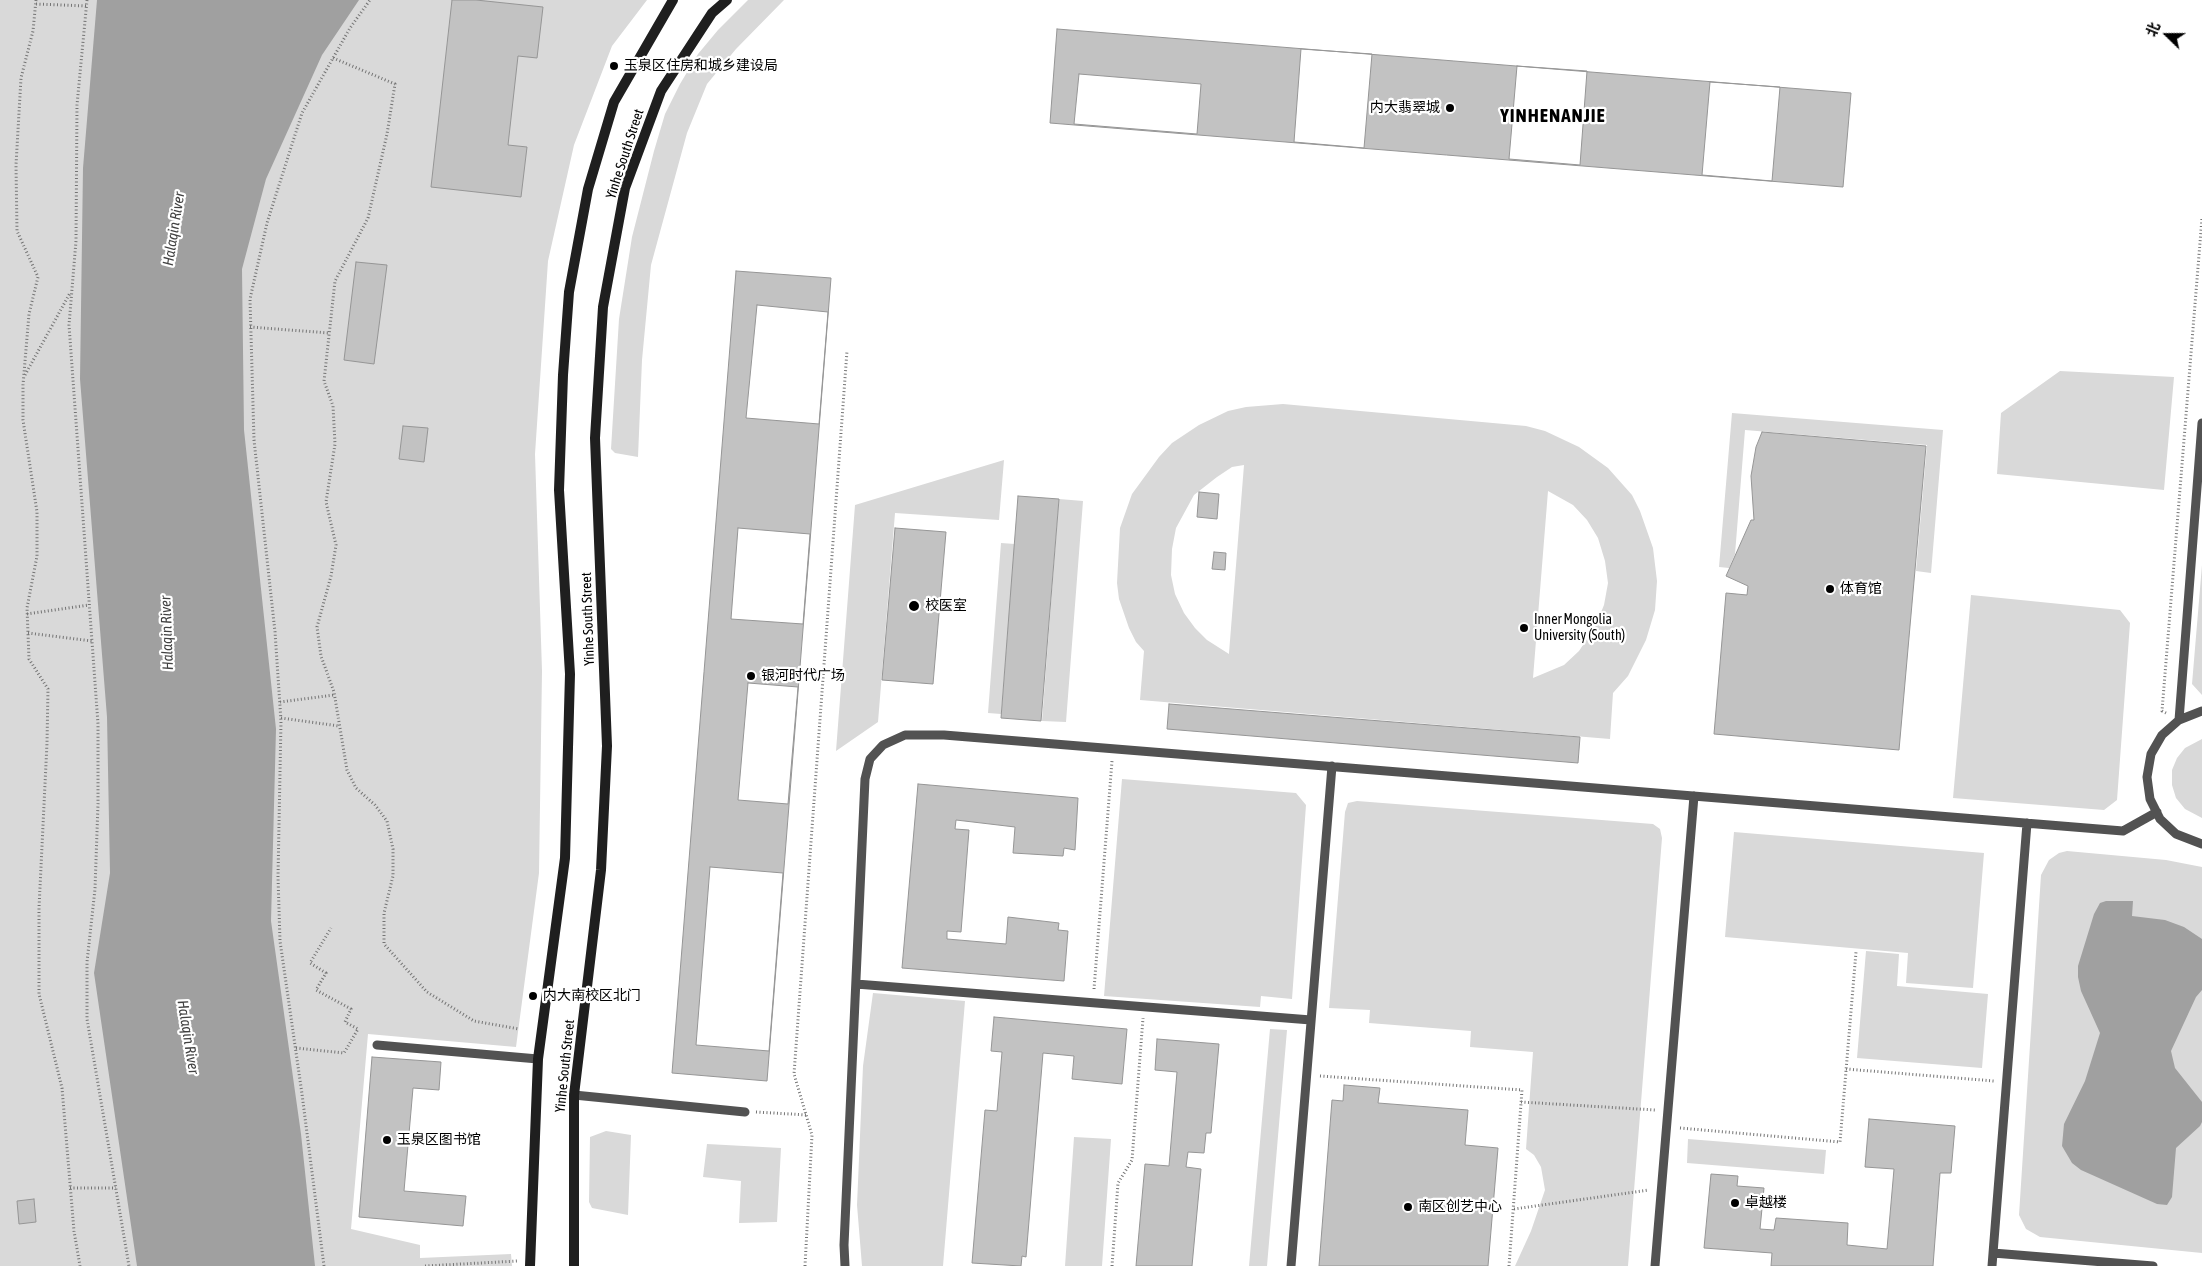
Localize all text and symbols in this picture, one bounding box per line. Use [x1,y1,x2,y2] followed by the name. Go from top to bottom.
[2142,10,2192,60] north arrow
[2143,20,2163,39] text: 北
[624,58,778,74] place label: 玉泉区住房和城乡建设局
[608,60,620,72] marker: 玉泉区住房和城乡建设局
[1370,100,1440,116] place label: 内大翡翠城
[1444,102,1456,114] marker: 内大翡翠城
[1499,105,1607,127] district label: YINHENANJIE
[603,107,647,201] street label: Yinhe South Street
[159,191,189,267] water label: Halaqin River
[578,572,598,666] street label: Yinhe South Street
[1840,581,1882,597] place label: 体育馆
[1824,583,1836,595] marker: 体育馆
[157,595,177,671] water label: Halaqin River
[925,598,967,614] place label: 校医室
[907,599,921,613] marker: 校医室
[1534,612,1625,644] place label: Inner Mongolia University (South)
[1518,622,1530,634] marker: Inner Mongolia University (South)
[761,668,845,684] place label: 银河时代广场
[745,670,757,682] marker: 银河时代广场
[543,988,641,1004] place label: 内大南校区北门
[527,990,539,1002] marker: 内大南校区北门
[173,999,203,1075] water label: Halaqin River
[552,1019,578,1113] street label: Yinhe South Street
[397,1132,481,1148] place label: 玉泉区图书馆
[381,1134,393,1146] marker: 玉泉区图书馆
[1745,1195,1787,1211] place label: 卓越楼
[1729,1197,1741,1209] marker: 卓越楼
[1418,1199,1502,1215] place label: 南区创艺中心
[1402,1201,1414,1213] marker: 南区创艺中心

